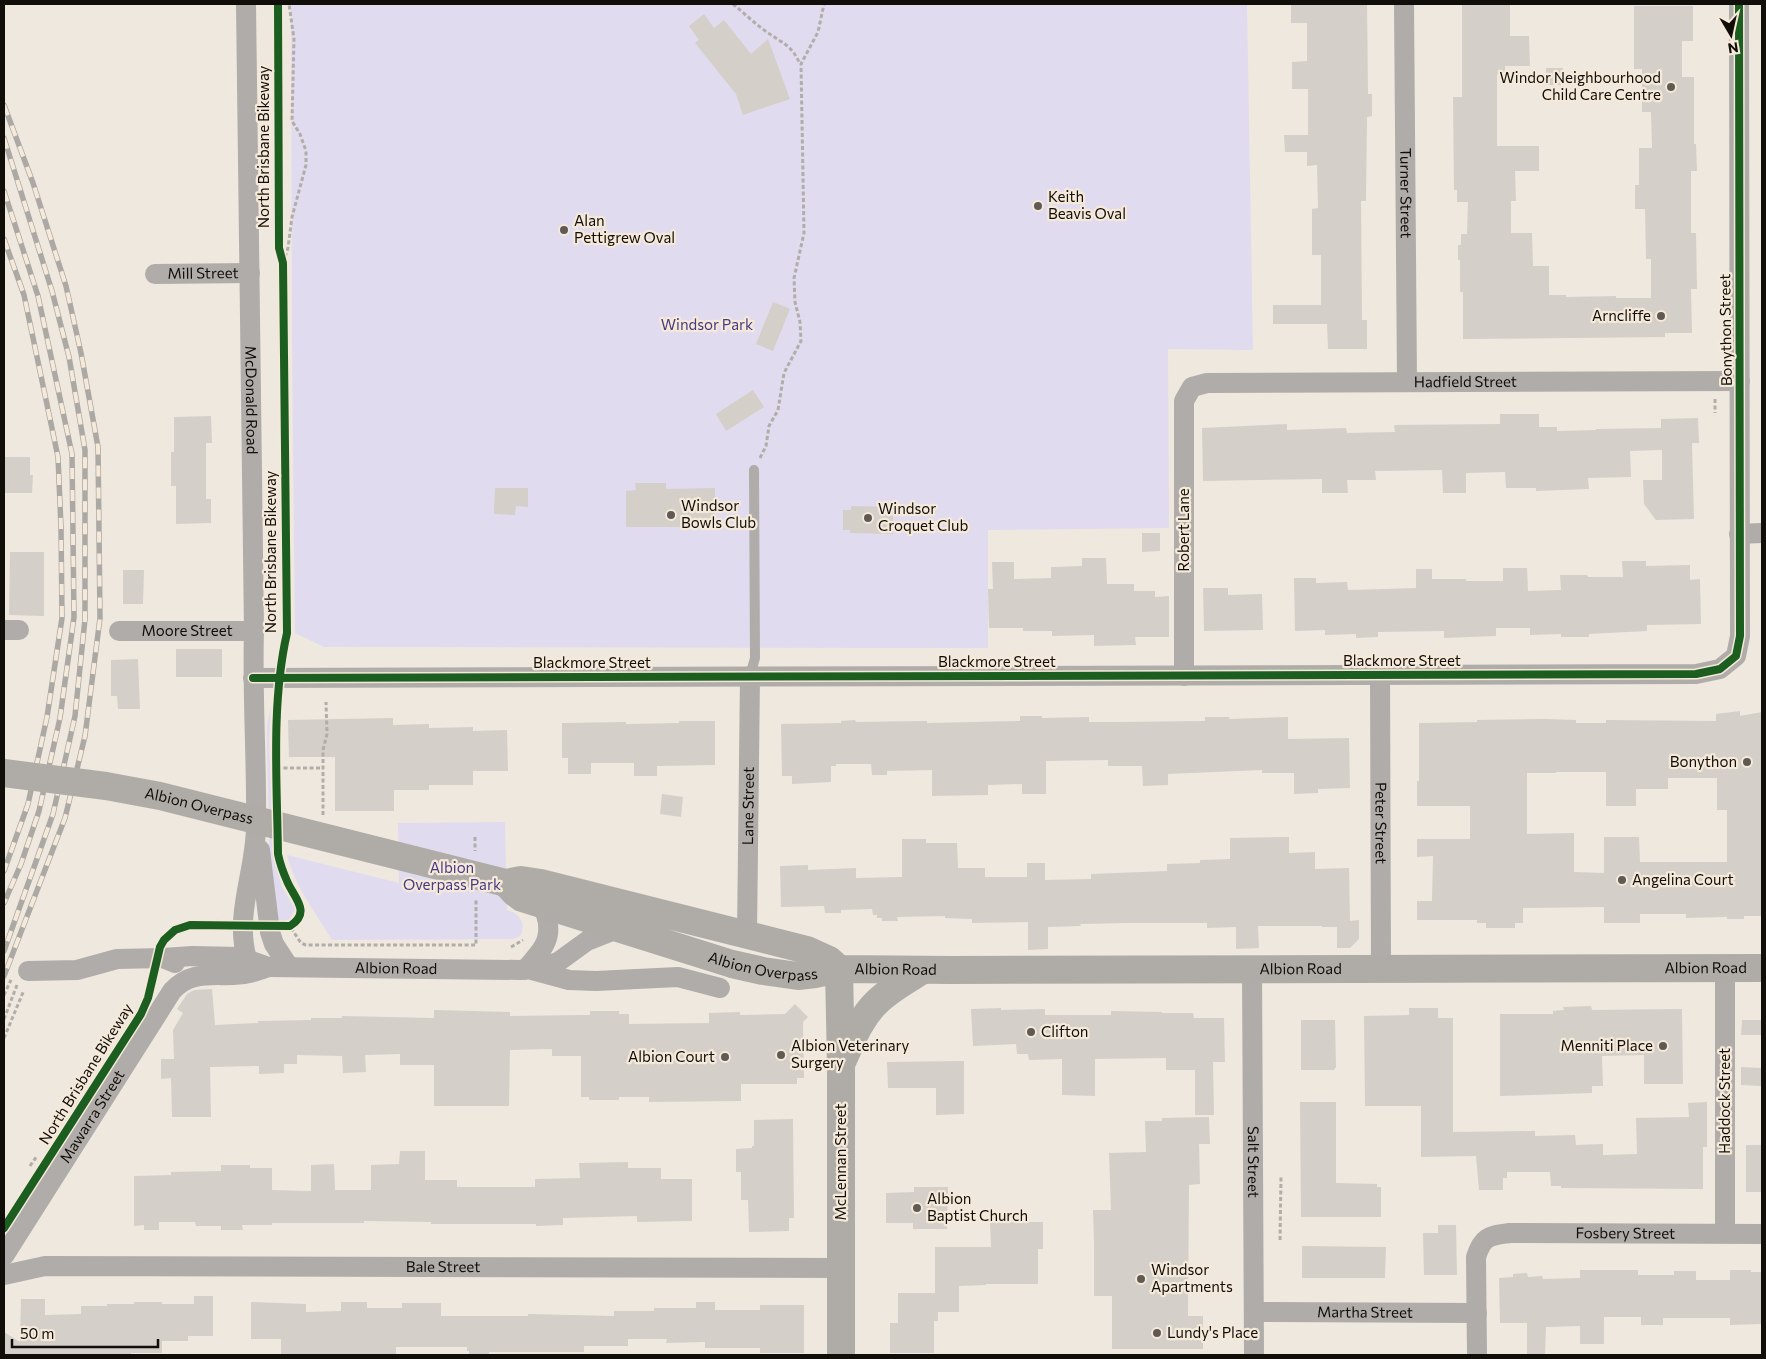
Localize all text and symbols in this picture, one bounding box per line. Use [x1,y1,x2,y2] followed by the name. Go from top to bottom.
[1706,10,1756,60] north arrow
[1727,39,1740,58] text: N
[254,65,272,228] street label: North Brisbane Bikeway
[1500,68,1661,103] place label: Windor Neighbourhood Child Care Centre
[1665,81,1677,93] marker: Windor Neighbourhood Child Care Centre
[1397,148,1416,238] street label: Turner Street
[1048,187,1126,222] place label: Keith Beavis Oval
[1032,200,1044,212] marker: Keith Beavis Oval
[574,211,675,246] place label: Alan Pettigrew Oval
[558,224,570,236] marker: Alan Pettigrew Oval
[167,263,239,282] street label: Mill Street
[1715,274,1735,386] street label: Bonython Street
[1592,306,1651,324] place label: Arncliffe
[1655,310,1667,322] marker: Arncliffe
[661,315,753,333] park label: Windsor Park
[242,346,262,454] street label: McDonald Road
[1414,372,1517,390] street label: Hadfield Street
[261,470,279,633] street label: North Brisbane Bikeway
[1174,488,1192,572] street label: Robert Lane
[681,496,756,531] place label: Windsor Bowls Club
[878,499,968,534] place label: Windsor Croquet Club
[665,509,677,521] marker: Windsor Bowls Club
[862,512,874,524] marker: Windsor Croquet Club
[141,621,233,639] street label: Moore Street
[1343,651,1461,669] street label: Blackmore Street
[938,652,1056,670] street label: Blackmore Street
[533,653,651,671] street label: Blackmore Street
[1670,752,1737,770] place label: Bonython
[1741,756,1753,768] marker: Bonython
[738,767,757,845] street label: Lane Street
[1372,782,1391,864] street label: Peter Street
[143,783,256,827] street label: Albion Overpass
[403,858,501,893] park label: Albion Overpass Park
[1632,870,1734,888] place label: Angelina Court
[1616,874,1628,886] marker: Angelina Court
[706,947,819,984] street label: Albion Overpass
[355,958,437,977] street label: Albion Road
[1664,958,1747,976] street label: Albion Road
[854,959,937,978] street label: Albion Road
[1259,959,1342,977] street label: Albion Road
[34,1000,136,1147] street label: North Brisbane Bikeway
[1041,1022,1088,1040] place label: Clifton
[1025,1026,1037,1038] marker: Clifton
[791,1036,910,1071] place label: Albion Veterinary Surgery
[1560,1036,1653,1054] place label: Menniti Place
[1657,1040,1669,1052] marker: Menniti Place
[628,1047,715,1065] place label: Albion Court
[1715,1048,1733,1154] street label: Haddock Street
[775,1049,787,1061] marker: Albion Veterinary Surgery
[719,1051,731,1063] marker: Albion Court
[55,1066,128,1166] street label: Mawarra Street
[831,1103,849,1221] street label: McLennan Street
[1245,1126,1263,1198] street label: Salt Street
[927,1189,1028,1224] place label: Albion Baptist Church
[911,1202,923,1214] marker: Albion Baptist Church
[1575,1223,1675,1242] street label: Fosbery Street
[406,1257,480,1275] street label: Bale Street
[1151,1260,1233,1295] place label: Windsor Apartments
[1135,1273,1147,1285] marker: Windsor Apartments
[1317,1302,1413,1321] street label: Martha Street
[12,1316,159,1348] scale bar
[1167,1323,1258,1341] place label: Lundy's Place
[20,1324,54,1342] text: 50 m
[1151,1327,1163,1339] marker: Lundy's Place

